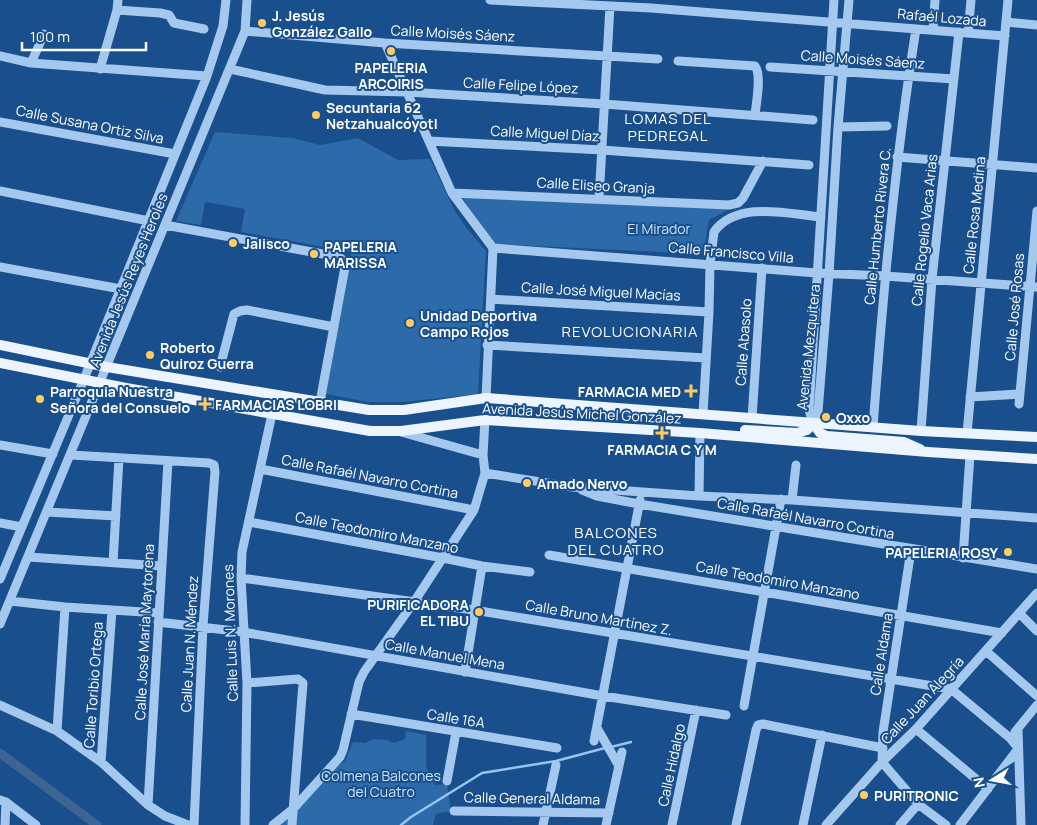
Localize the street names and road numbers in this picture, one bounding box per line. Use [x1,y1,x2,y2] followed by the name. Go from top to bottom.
[897,4,987,30] street label: Rafaél Lozada
[390,20,516,46] street label: Calle Moisés Sáenz
[800,45,926,73] street label: Calle Moisés Sáenz
[463,72,579,98] street label: Calle Felipe López
[14,100,166,148] street label: Calle Susana Ortiz Silva
[490,121,600,145] street label: Calle Miguel Díaz
[859,146,895,306] street label: Calle Humberto Rivera C.
[907,153,941,307] street label: Calle Rogelio Vaca Arias
[958,155,990,275] street label: Calle Rosa Medina
[536,172,656,198] street label: Calle Eliseo Granja
[84,190,172,370] street label: Avenida Jesús Reyes Heroles
[668,237,794,267] street label: Calle Francisco Villa
[1000,252,1028,362] street label: Calle José Rosas
[521,277,681,305] street label: Calle José Miguel Macías
[792,283,824,411] street label: Avenida Mezquitera
[730,298,756,386] street label: Calle Abasolo
[482,398,682,428] street label: Avenida Jesús Michel González
[280,450,460,502] street label: Calle Rafaél Navarro Cortina
[716,493,896,543] street label: Calle Rafaél Navarro Cortina
[294,507,460,557] street label: Calle Teodomiro Manzano
[130,543,158,721] street label: Calle José María Maytorena
[695,556,861,604] street label: Calle Teodomiro Manzano
[218,564,242,702] street label: Calle Luis N. Morones
[176,575,202,713] street label: Calle Juan N. Méndez
[524,595,674,639] street label: Calle Bruno Martínez Z.
[865,611,897,697] street label: Calle Aldama
[79,621,107,749] street label: Calle Toribio Ortega
[383,634,507,674] street label: Calle Manuel Mena
[876,652,968,748] street label: Calle Juan Alegría
[426,704,486,732] street label: Calle 16A
[653,722,689,808] street label: Calle Hidalgo
[464,787,600,809] street label: Calle General Aldama

